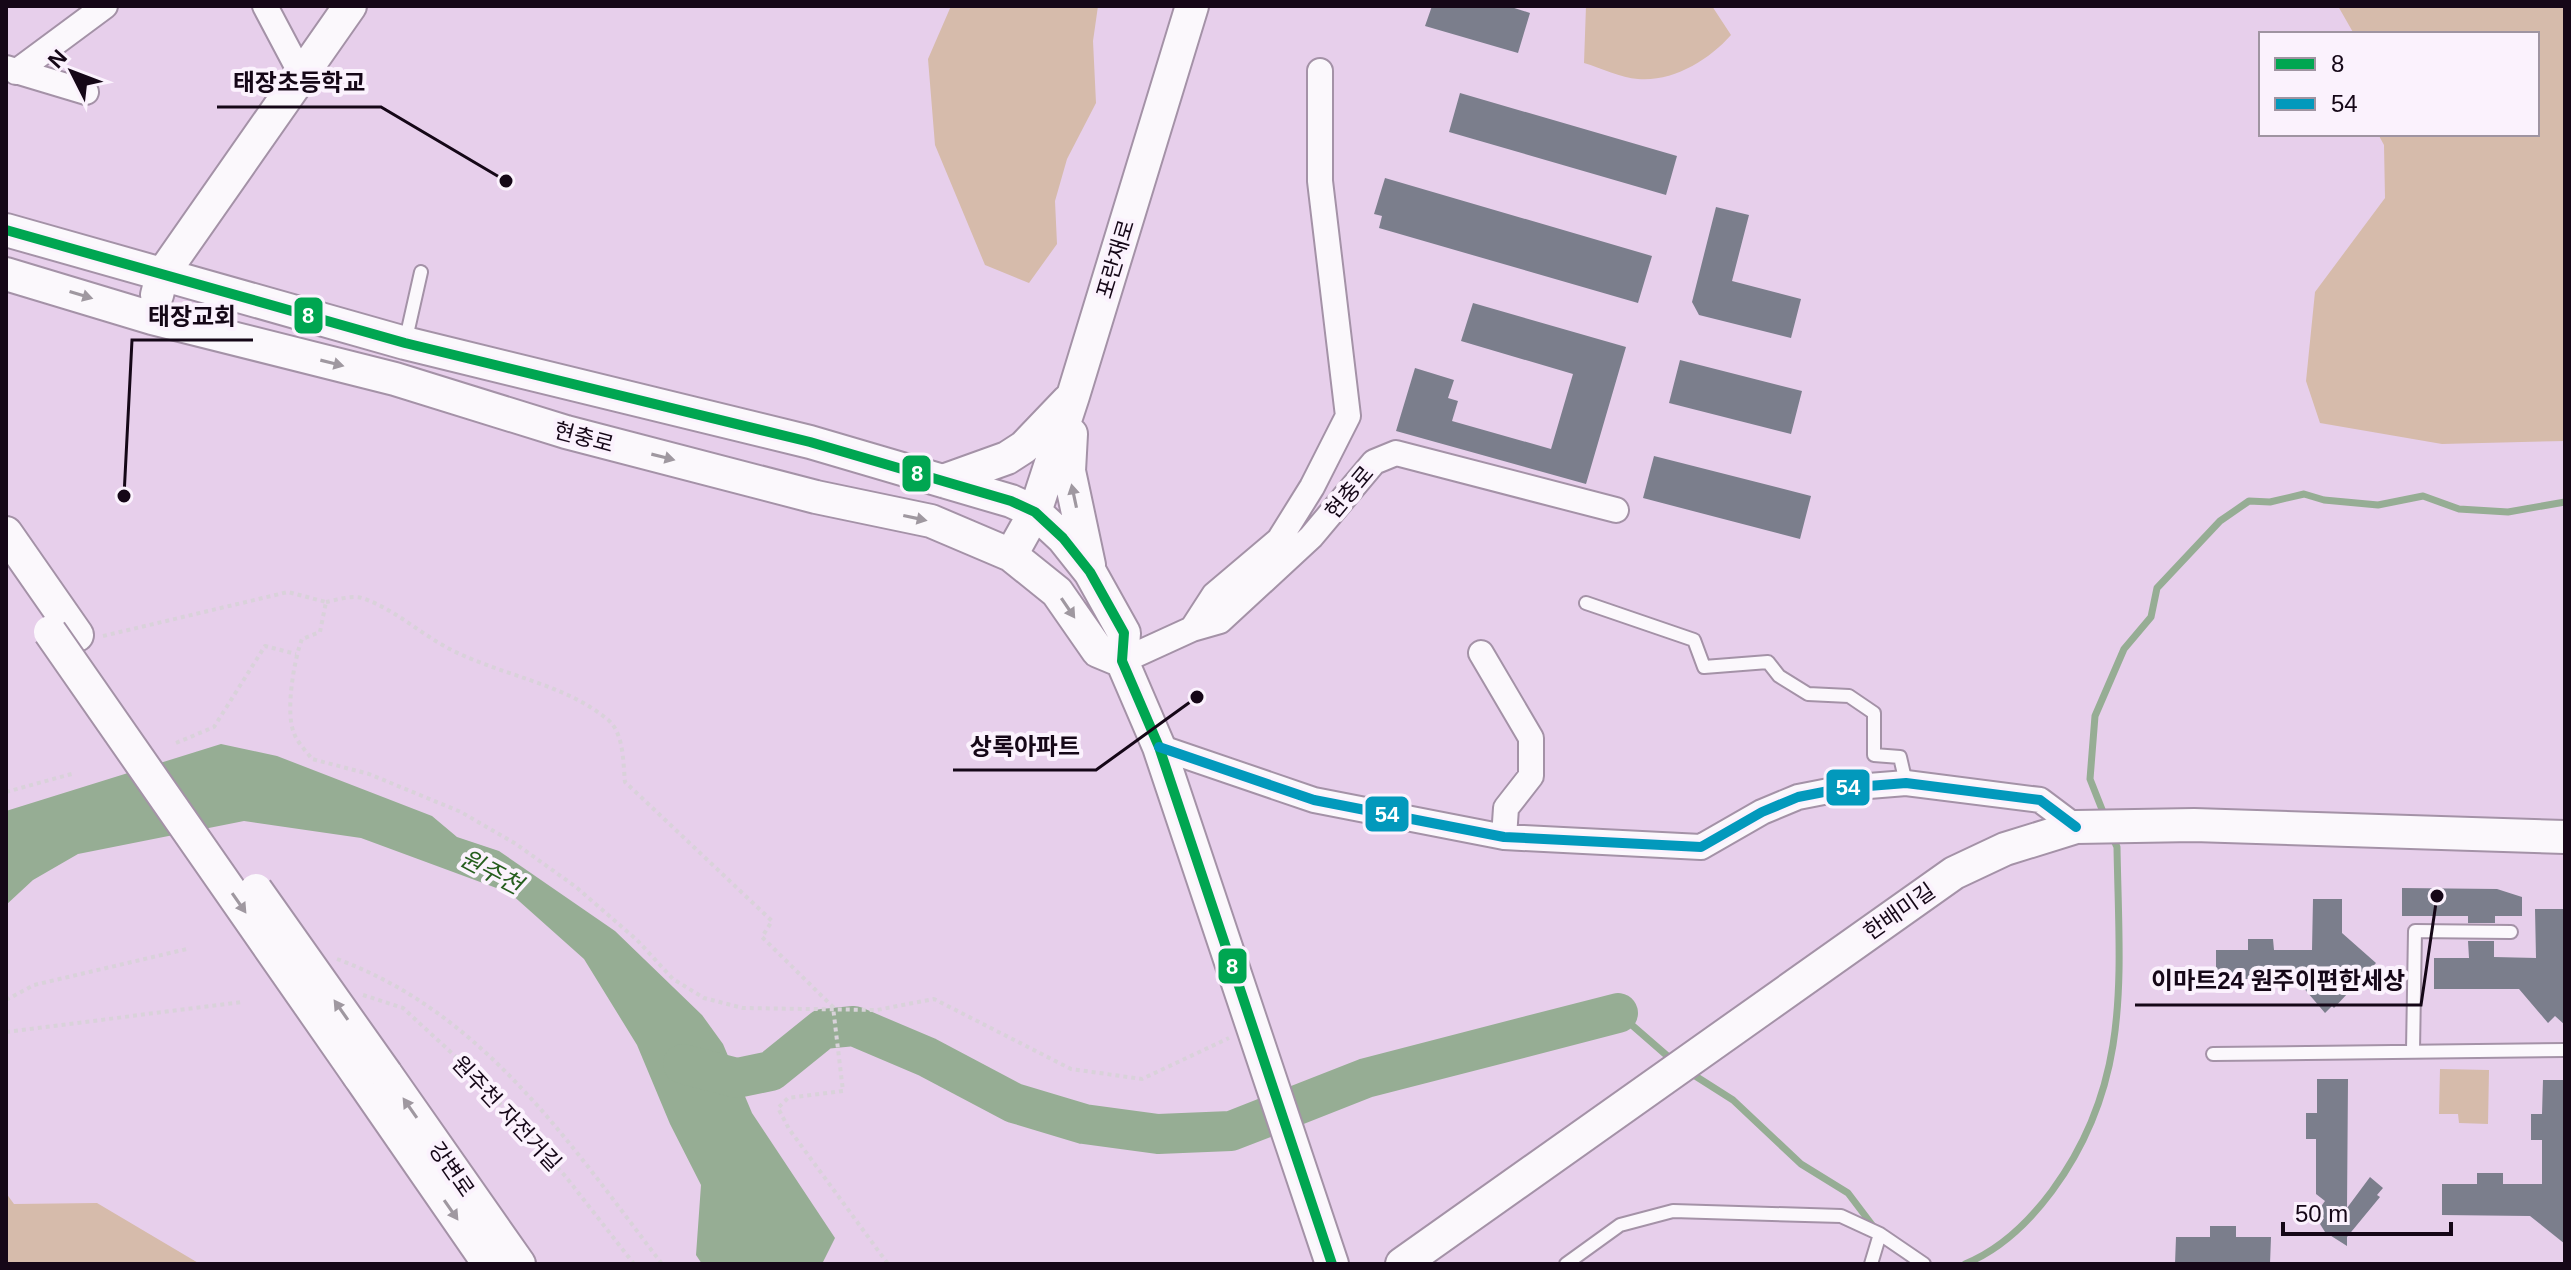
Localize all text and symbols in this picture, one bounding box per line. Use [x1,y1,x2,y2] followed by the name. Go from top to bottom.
[32,32,112,112] north arrow
[2259,32,2539,136] legend
[43,45,72,73] text: N
[2331,50,2344,77] text: 8
[217,59,381,107] callout: 태장초등학교
[233,69,365,96] text: 태장초등학교
[2331,90,2358,117] text: 54
[1092,217,1139,302] street label: 포란재로
[69,290,93,302] one-way arrow
[132,292,253,340] callout: 태장교회
[293,296,324,335] line badge: 8
[148,303,236,330] text: 태장교회
[302,303,314,328] text: 8
[319,357,344,370] one-way arrow
[551,418,616,457] street label: 현충로
[650,452,675,464] one-way arrow
[901,454,932,493] line badge: 8
[911,461,923,486] text: 8
[1320,461,1378,524] street label: 현충로
[1067,484,1080,509] one-way arrow
[903,512,928,525] one-way arrow
[1060,597,1075,618] one-way arrow
[953,722,1096,770] callout: 상록아파트
[970,733,1080,760] text: 상록아파트
[1825,768,1871,807] line badge: 54
[1836,775,1861,800] text: 54
[1364,795,1410,833] line badge: 54
[1375,802,1400,827] text: 54
[456,844,529,900] water label: 원주천
[1859,878,1940,945] street label: 한배미길
[231,892,246,913] one-way arrow
[1217,947,1248,985] line badge: 8
[1226,954,1238,979] text: 8
[2135,957,2421,1005] callout: 이마트24 원주이편한세상
[2151,967,2405,994] text: 이마트24 원주이편한세상
[334,999,349,1020] one-way arrow
[447,1051,566,1176] street label: 원주천 자전거길
[403,1098,418,1119] one-way arrow
[424,1137,479,1201] street label: 강변로
[2283,1186,2451,1236] scale bar
[443,1199,458,1220] one-way arrow
[2295,1200,2348,1227] text: 50 m

